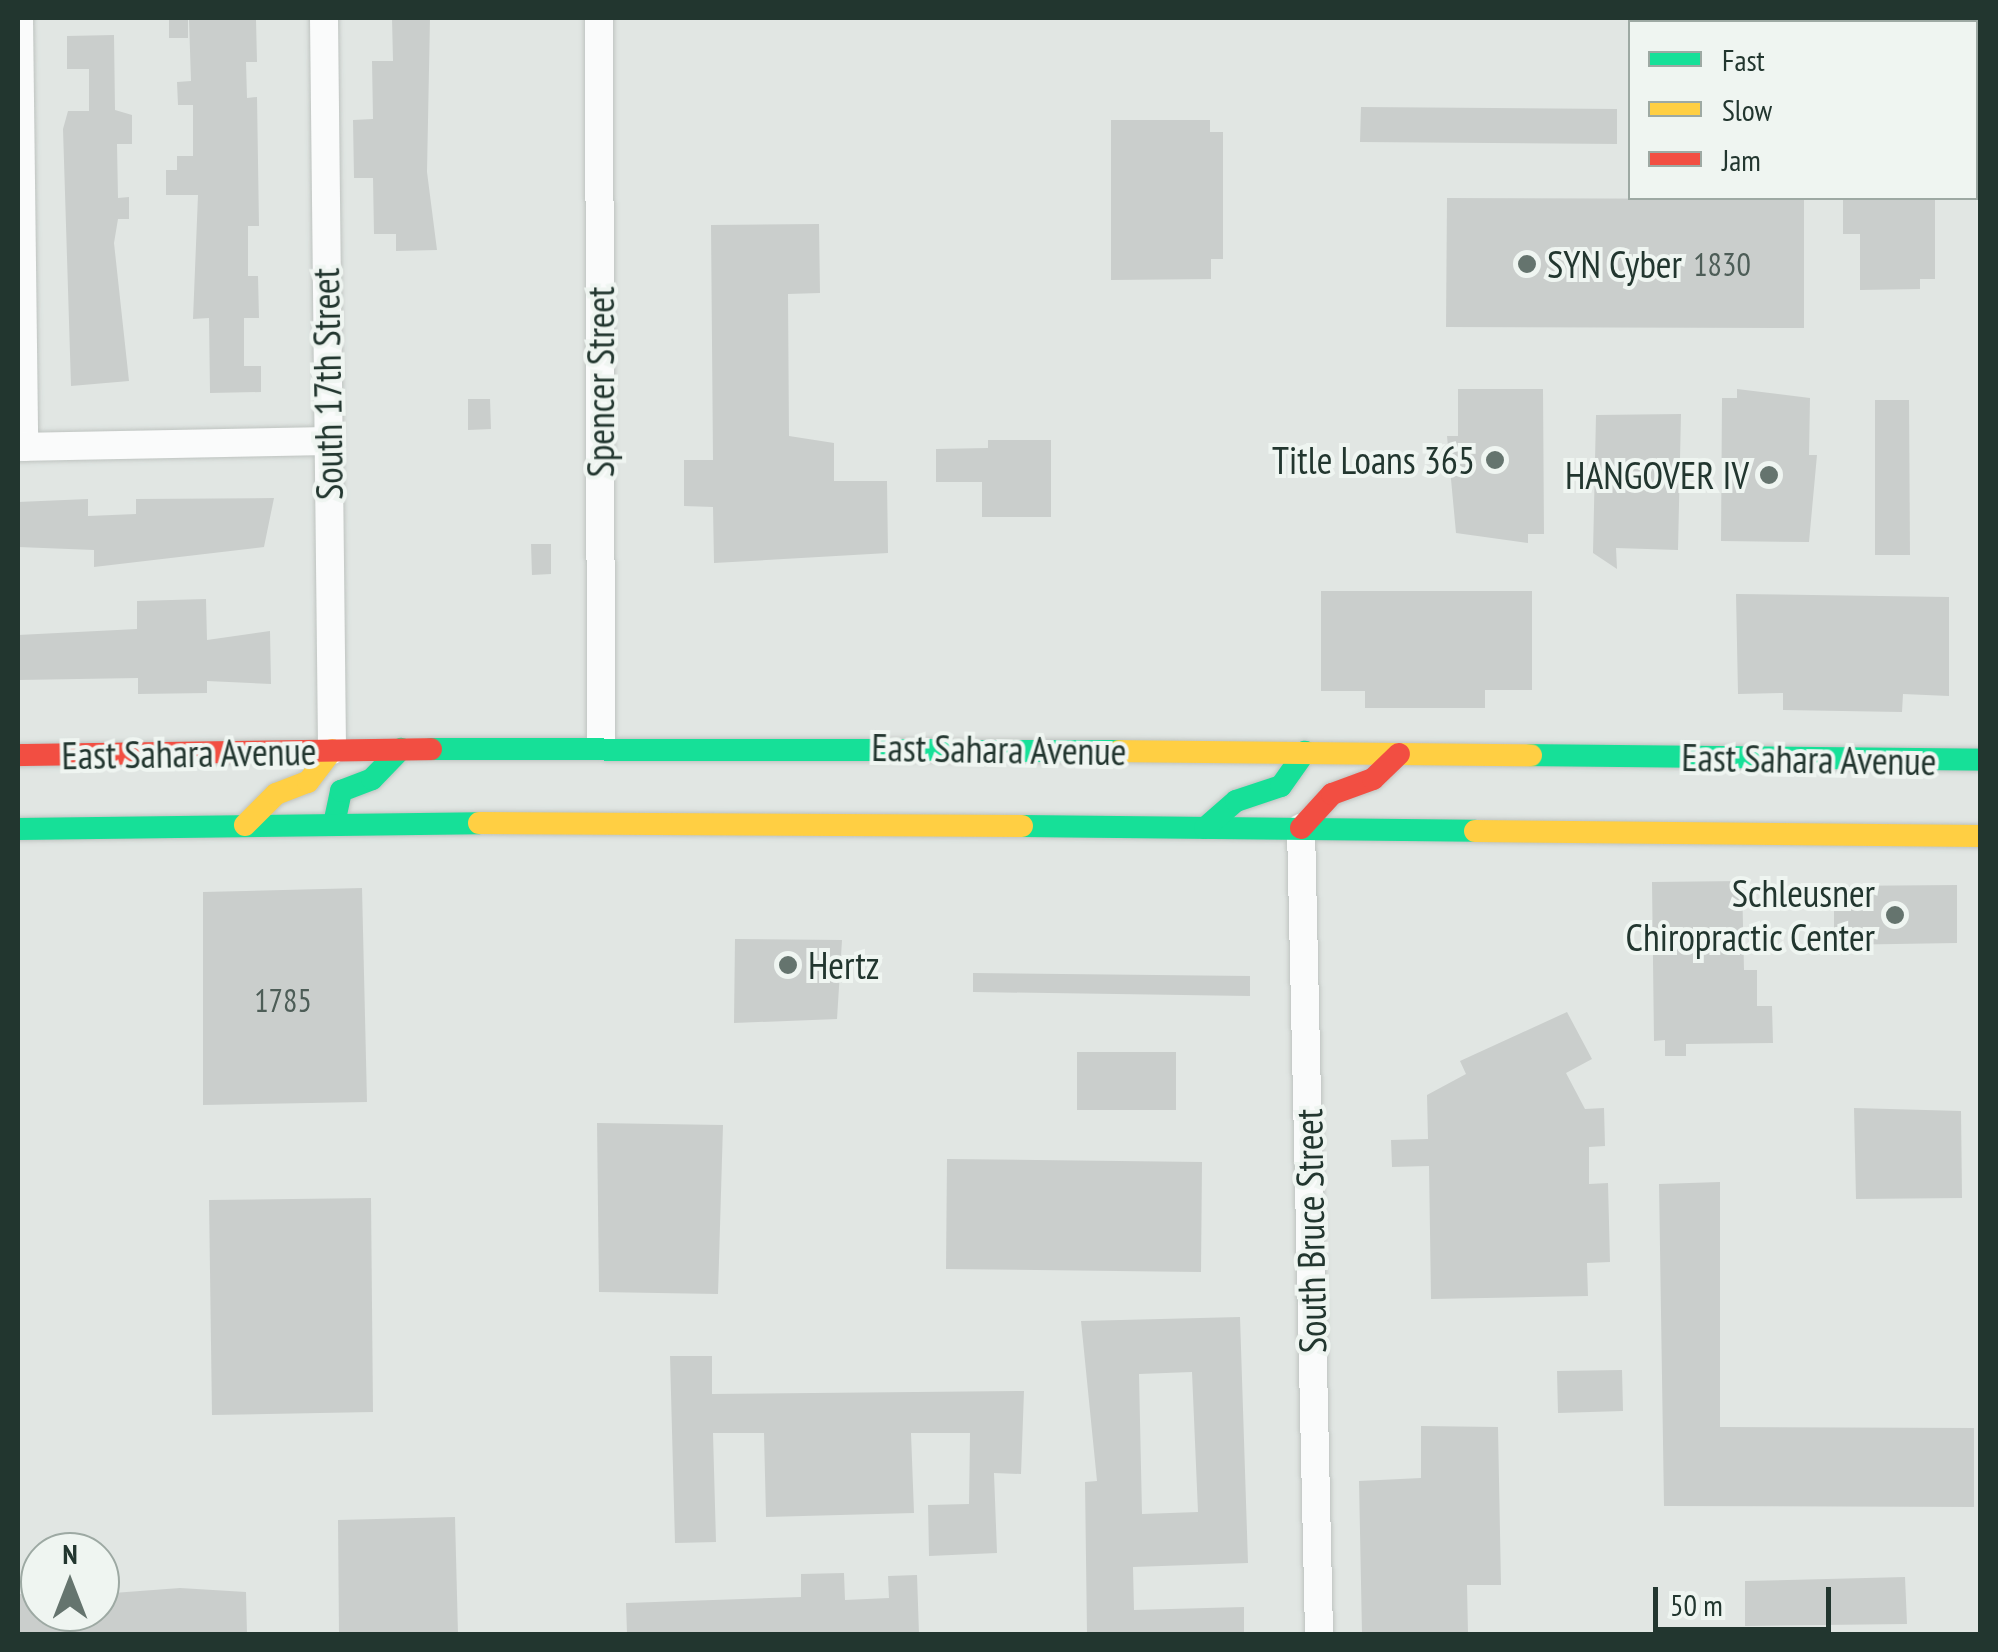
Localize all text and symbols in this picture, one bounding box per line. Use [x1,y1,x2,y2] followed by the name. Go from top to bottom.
[1628,20,1978,200] legend
[1722,40,1765,79] text: Fast
[1722,90,1772,129] text: Slow
[1722,140,1761,179] text: Jam
[1547,241,1682,287] place label: SYN Cyber
[1693,245,1751,283] house number: 1830
[1516,253,1538,275] marker: SYN Cyber
[302,268,352,500] street label: South 17th Street
[577,287,623,477] street label: Spencer Street
[1272,437,1475,483] place label: Title Loans 365
[1484,449,1506,471] marker: Title Loans 365
[1565,452,1749,498] place label: HANGOVER IV
[1758,464,1780,486] marker: HANGOVER IV
[871,724,1127,774] street label: East Sahara Avenue
[61,728,317,778] street label: East Sahara Avenue
[1681,734,1937,784] street label: East Sahara Avenue
[1625,870,1875,959] place label: Schleusner Chiropractic Center
[1884,904,1906,926] marker: Schleusner Chiropractic Center
[808,942,880,988] place label: Hertz
[777,954,799,976] marker: Hertz
[254,981,312,1019] house number: 1785
[1285,1108,1335,1354] street label: South Bruce Street
[20,1532,120,1632] north arrow
[62,1535,78,1572] text: N
[1658,1567,1836,1629] scale bar
[1670,1585,1723,1624] text: 50 m

